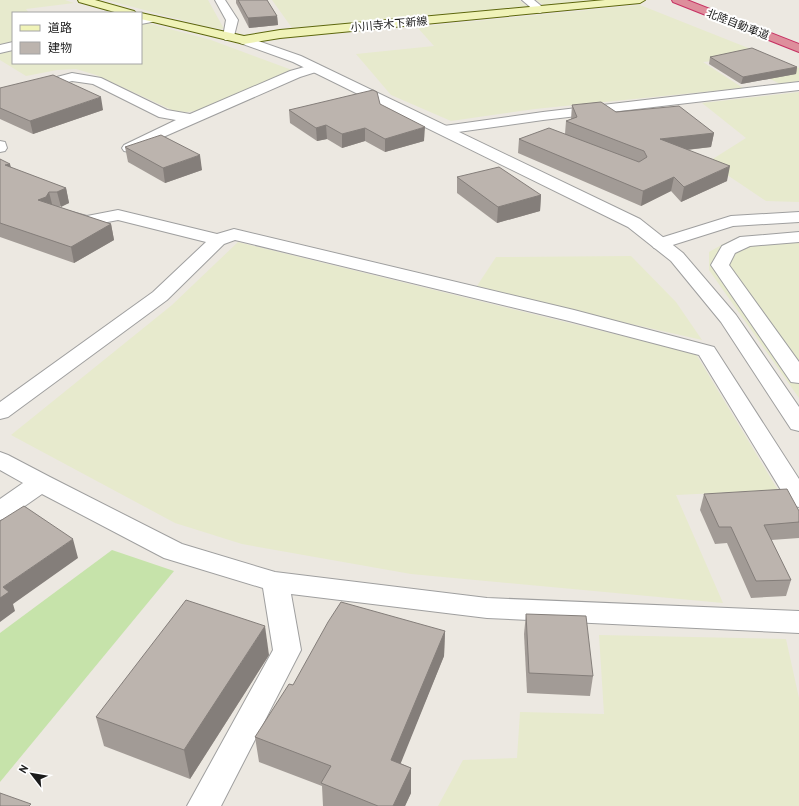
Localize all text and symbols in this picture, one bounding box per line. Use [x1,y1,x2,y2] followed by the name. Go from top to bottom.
[705,6,771,42] street label: 北陸自動車道
[12,12,142,64] legend
[350,14,428,34] street label: 小川寺木下新線
[48,20,72,35] text: 道路
[48,40,72,55] text: 建物
[12,754,52,794] north arrow
[16,762,31,776] text: N

